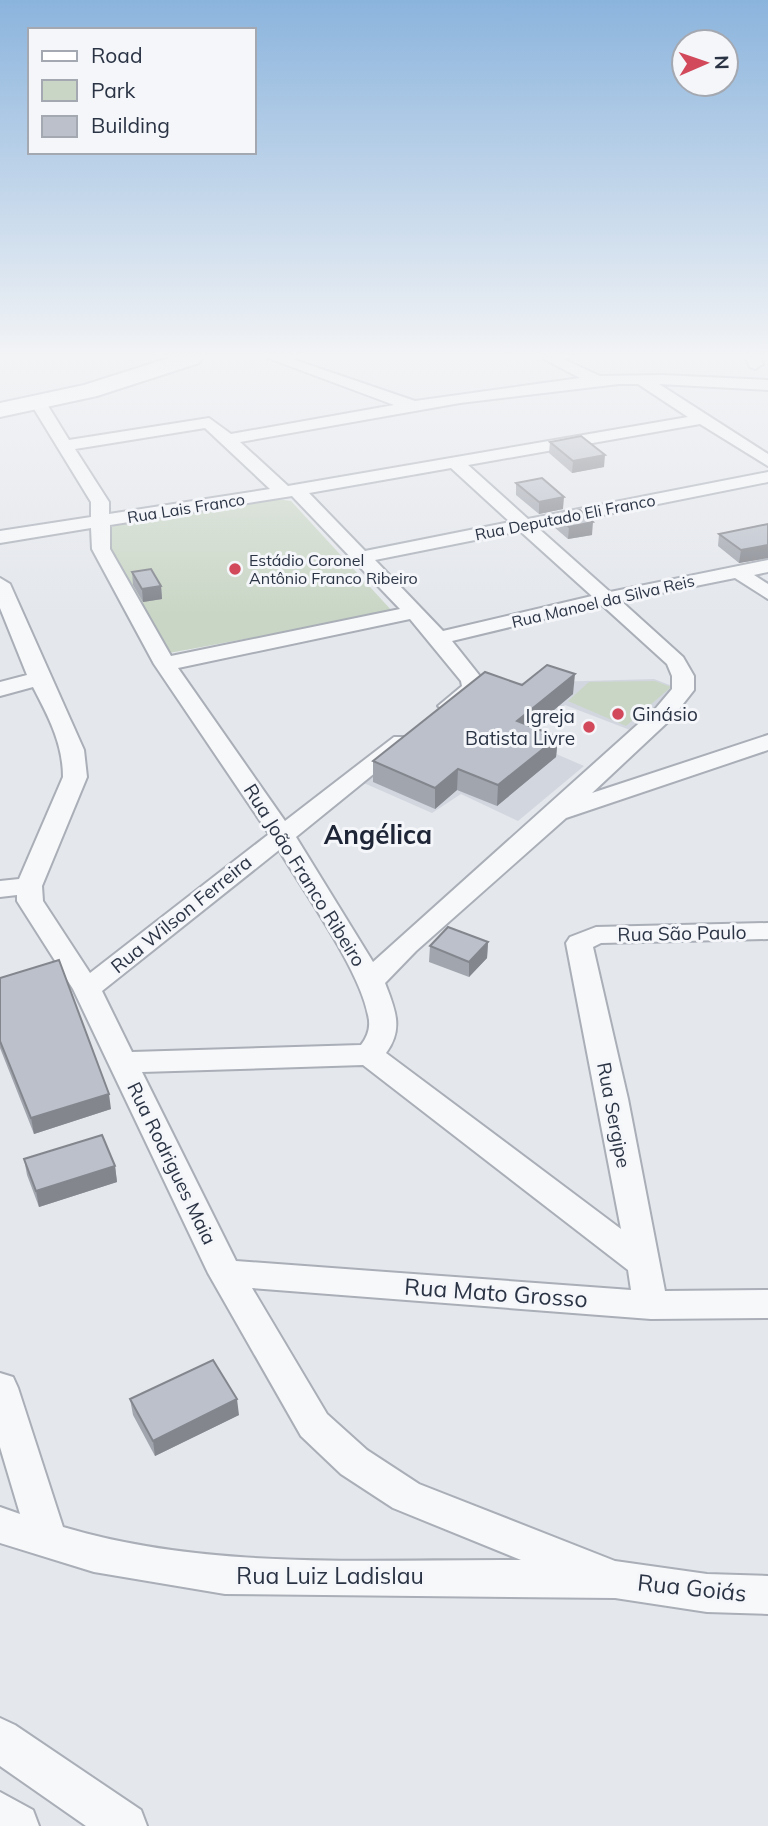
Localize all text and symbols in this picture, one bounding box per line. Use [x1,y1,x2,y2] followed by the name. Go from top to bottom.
[28,28,256,154] legend
[670,28,740,98] north arrow
[91,42,142,68] text: Road
[710,55,734,70] text: N
[91,77,135,103] text: Park
[91,112,170,138] text: Building
[126,489,246,527] street label: Rua Lais Franco
[473,490,657,544] street label: Rua Deputado Eli Franco
[249,550,418,588] place label: Estádio Coronel Antônio Franco Ribeiro
[227,561,243,577] marker: Estádio Coronel Antônio Franco Ribeiro
[510,570,696,632] street label: Rua Manoel da Silva Reis
[632,702,698,726] place label: Ginásio
[465,704,575,750] place label: Igreja Batista Livre
[610,706,626,722] marker: Ginásio
[581,719,597,735] marker: Igreja Batista Livre
[239,779,371,971] street label: Rua João Franco Ribeiro
[324,818,432,851] district label: Angélica
[106,850,256,978] street label: Rua Wilson Ferreira
[617,920,747,946] street label: Rua São Paulo
[592,1060,636,1170] street label: Rua Sergipe
[122,1078,222,1248] street label: Rua Rodrigues Maia
[403,1272,589,1313] street label: Rua Mato Grosso
[236,1561,424,1590] street label: Rua Luiz Ladislau
[636,1567,748,1608] street label: Rua Goiás

